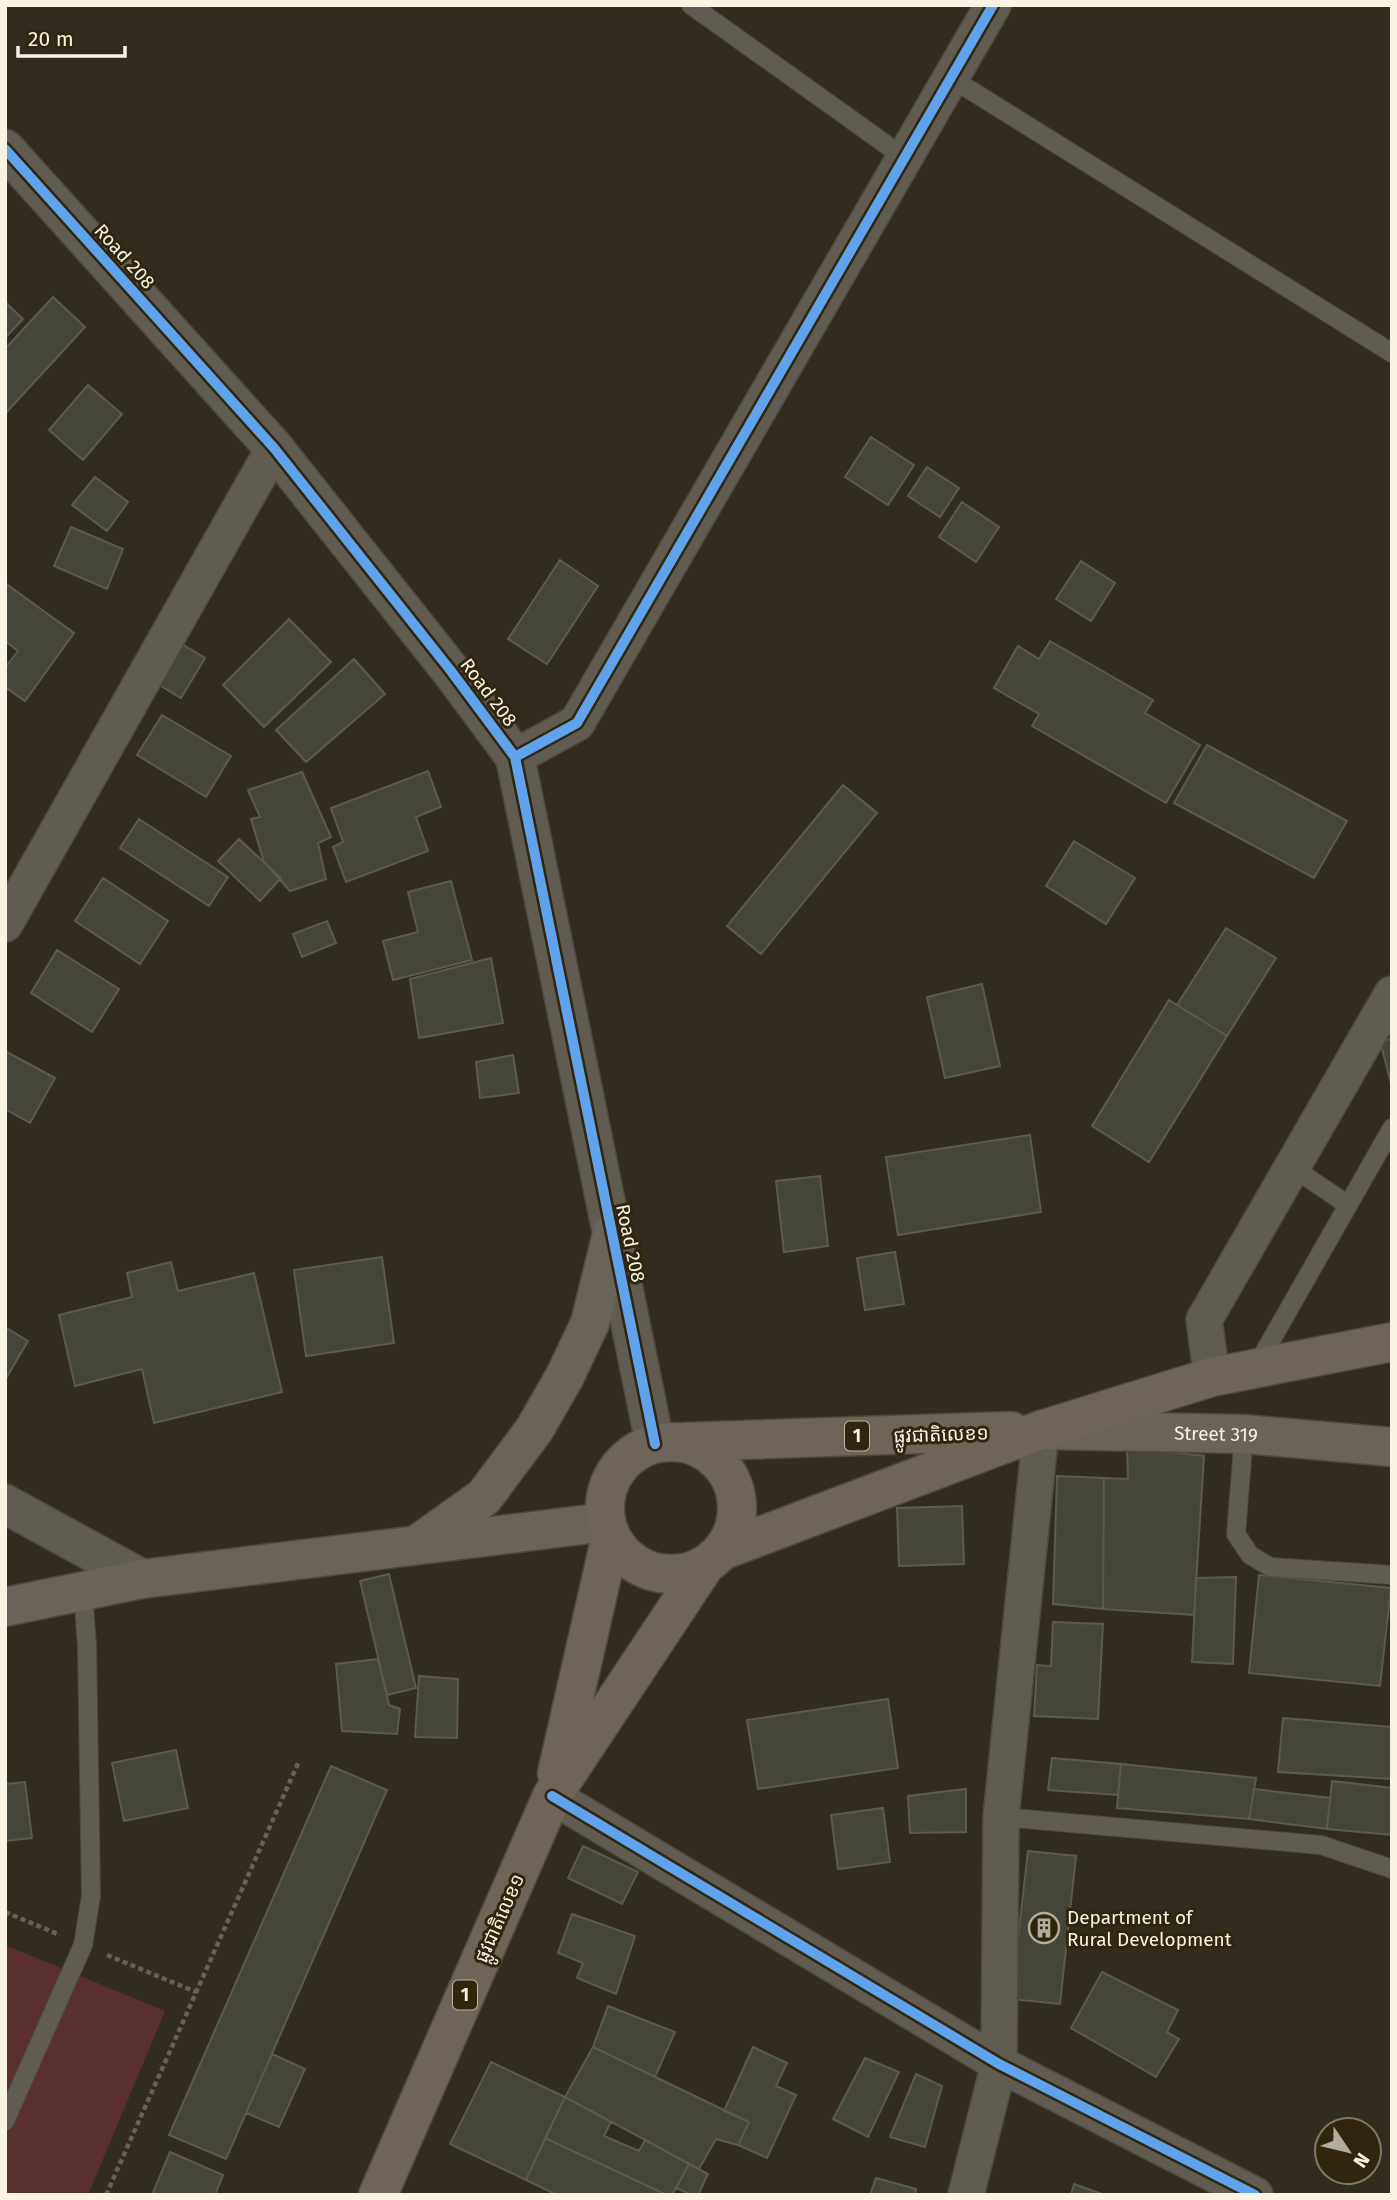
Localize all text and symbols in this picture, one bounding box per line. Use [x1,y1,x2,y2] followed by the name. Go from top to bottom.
[18,14,124,58] scale bar
[28,26,74,52] text: 20 m
[90,219,160,294] street label: Road 208
[456,654,522,731] street label: Road 208
[611,1202,650,1284] street label: Road 208
[893,1421,989,1453] street label: ផ្លូវជាតិលេខ១
[845,1422,869,1450] road number: 1
[1174,1422,1259,1447] street label: Street 319
[470,1870,534,1969] street label: ផ្លូវជាតិលេខ១
[1067,1906,1232,1951] place label: Department of Rural Development
[1027,1911,1061,1945] building icon: Department of Rural Development
[453,1980,477,2010] road number: 1
[1313,2116,1383,2186] north arrow
[1348,2149,1375,2172] text: N

